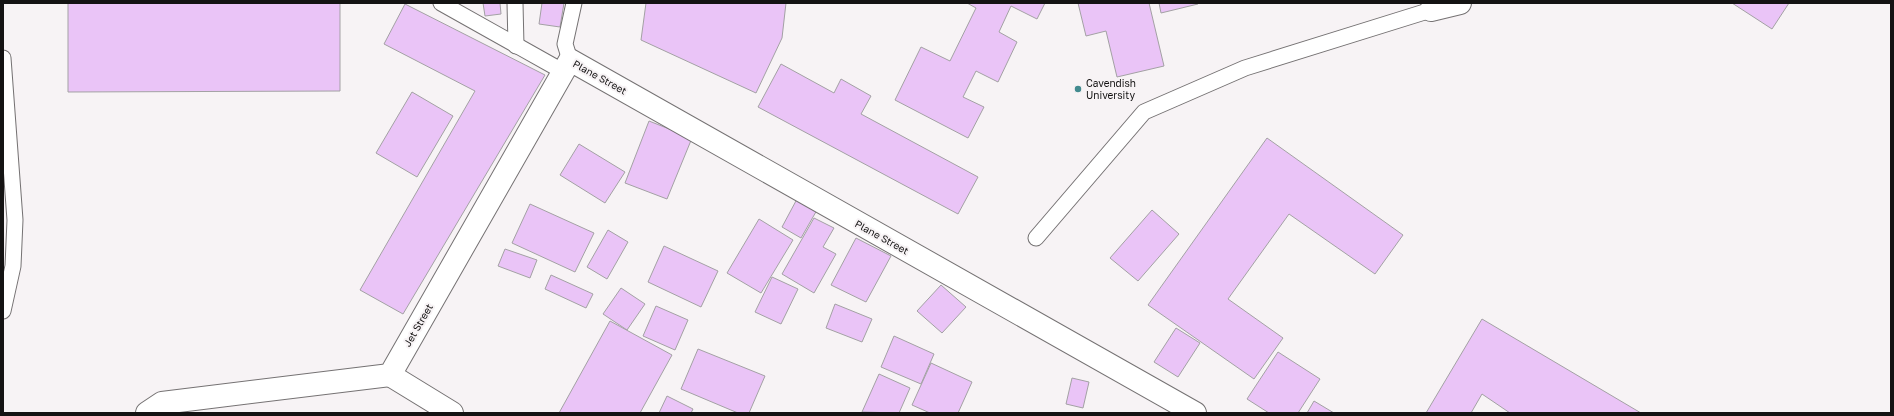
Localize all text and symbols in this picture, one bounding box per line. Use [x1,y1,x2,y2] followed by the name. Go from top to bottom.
[571,57,629,97] street label: Plane Street
[1086,77,1136,101] place label: Cavendish University
[1073,84,1083,94] marker: Cavendish University
[853,217,911,257] street label: Plane Street
[401,301,435,349] street label: Jet Street

